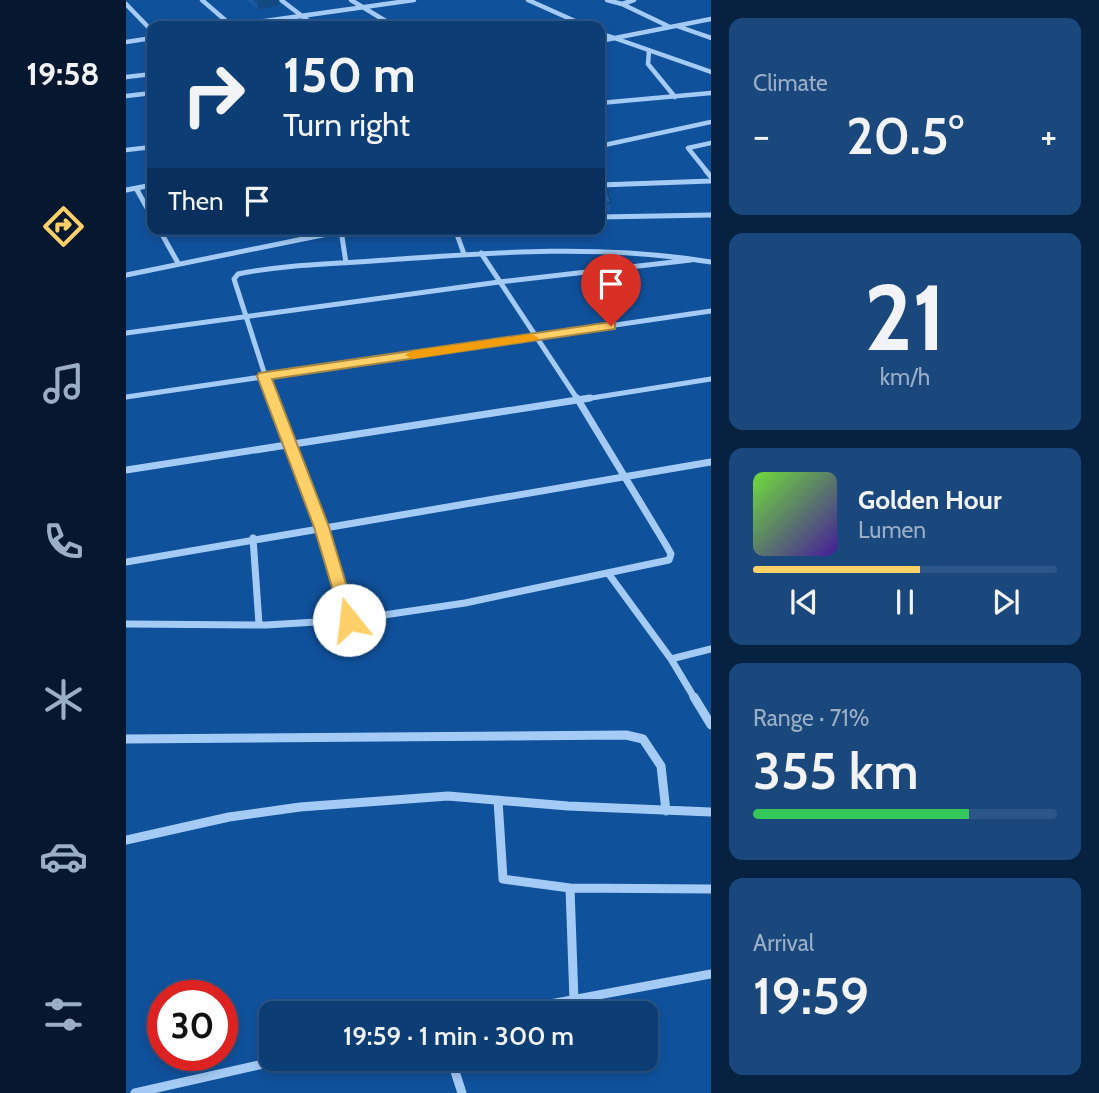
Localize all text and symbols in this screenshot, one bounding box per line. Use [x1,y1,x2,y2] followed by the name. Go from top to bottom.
[283,45,416,104] text: 150 m
[168,49,259,140] icon: right
[26,54,100,93] text: 19:58
[753,69,828,97] text: Climate
[846,104,964,167] text: 20.5°
[283,105,410,144] text: Turn right
[753,112,770,159] text: −
[1040,112,1057,159] text: +
[238,182,276,220] icon: arrive
[168,185,224,217] text: Then
[39,202,88,251] icon: directions
[581,254,641,326] pin
[864,262,946,373] text: 21
[592,265,630,303] icon: arrive
[39,359,88,408] icon: music
[880,363,930,391] text: km/h
[858,484,1001,516] text: Golden Hour
[858,516,926,544] text: Lumen
[39,517,88,566] icon: phone
[312,583,386,657] position arrow
[785,583,823,621] icon: previous
[886,583,924,621] icon: pause
[987,583,1025,621] icon: next
[39,675,88,724] icon: climate
[753,704,869,732] text: Range · 71%
[753,739,919,802] text: 355 km
[39,832,88,881] icon: car
[753,929,814,957] text: Arrival
[753,964,869,1027] text: 19:59
[147,980,238,1071] speed limit sign: 30
[39,990,88,1039] icon: filters
[343,1020,574,1052] text: 19:59 · 1 min · 300 m

